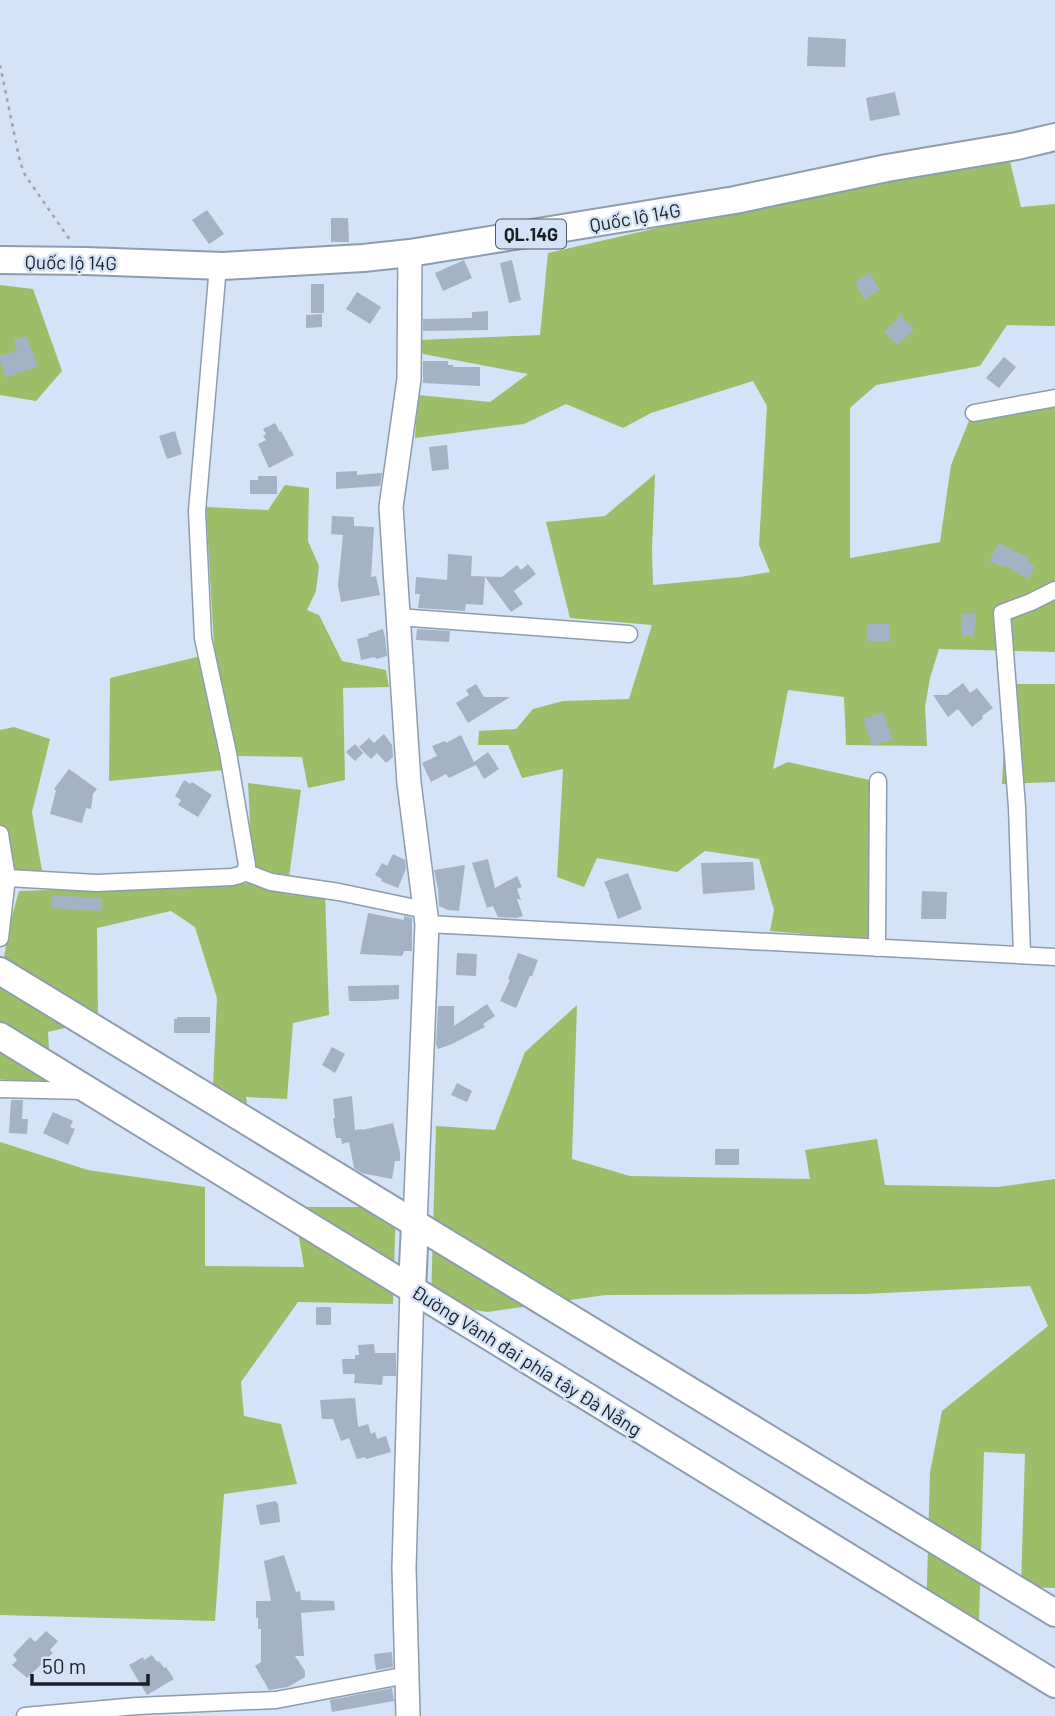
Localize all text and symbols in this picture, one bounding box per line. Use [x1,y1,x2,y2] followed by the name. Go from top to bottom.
[588,198,682,236] street label: Quốc lộ 14G
[496,220,566,248] road number: QL.14G
[25,250,117,274] street label: Quốc lộ 14G
[408,1280,646,1440] street label: Đường Vành đai phía tây Đà Nẵng
[32,1642,147,1686] scale bar
[42,1653,86,1678] text: 50 m

